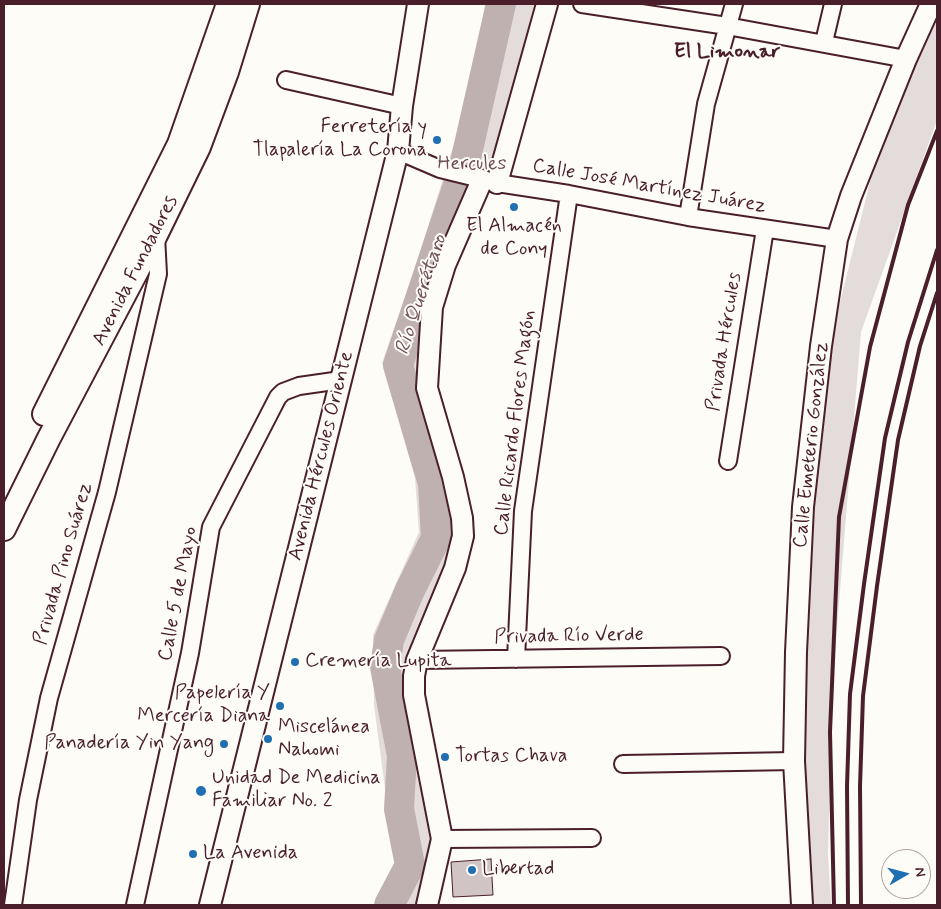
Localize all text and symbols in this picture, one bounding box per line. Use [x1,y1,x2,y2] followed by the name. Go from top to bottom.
[674,40,780,66] district label: El Limonar
[252,116,427,163] place label: Ferretería y Tlapalería La Corona
[431,134,443,146] marker: Ferretería y Tlapalería La Corona
[438,153,506,177] park label: Hercules
[530,155,768,219] street label: Calle José Martínez Juárez
[88,192,184,350] street label: Avenida Fundadores
[508,201,520,213] marker: El Almacén de Cony
[466,215,562,262] place label: El Almacén de Cony
[391,232,453,358] water label: Río Querétaro
[702,271,748,413] street label: Privada Hércules
[490,309,542,537] street label: Calle Ricardo Flores Magón
[789,341,835,549] street label: Calle Emeterio González
[284,349,360,563] street label: Avenida Hércules Oriente
[29,480,99,648] street label: Privada Pino Suárez
[154,525,204,663] street label: Calle 5 de Mayo
[494,624,644,650] street label: Privada Río Verde
[305,650,452,674] place label: Cremería Lupita
[289,656,301,668] marker: Cremería Lupita
[137,682,270,729] place label: Papelería Y Mercería Diana
[274,700,286,712] marker: Papelería Y Mercería Diana
[278,716,370,763] place label: Miscelánea Nahomi
[44,732,214,756] place label: Panadería Yin Yang
[262,733,274,745] marker: Miscelánea Nahomi
[218,738,230,750] marker: Panadería Yin Yang
[455,745,568,769] place label: Tortas Chava
[439,751,451,763] marker: Tortas Chava
[212,767,381,814] place label: Unidad De Medicina Familiar No. 2
[194,784,208,798] marker: Unidad De Medicina Familiar No. 2
[203,842,298,866] place label: La Avenida
[187,848,199,860] marker: La Avenida
[881,849,931,899] north arrow
[482,858,554,882] place label: Libertad
[466,864,478,876] marker: Libertad
[910,866,929,878] text: N

